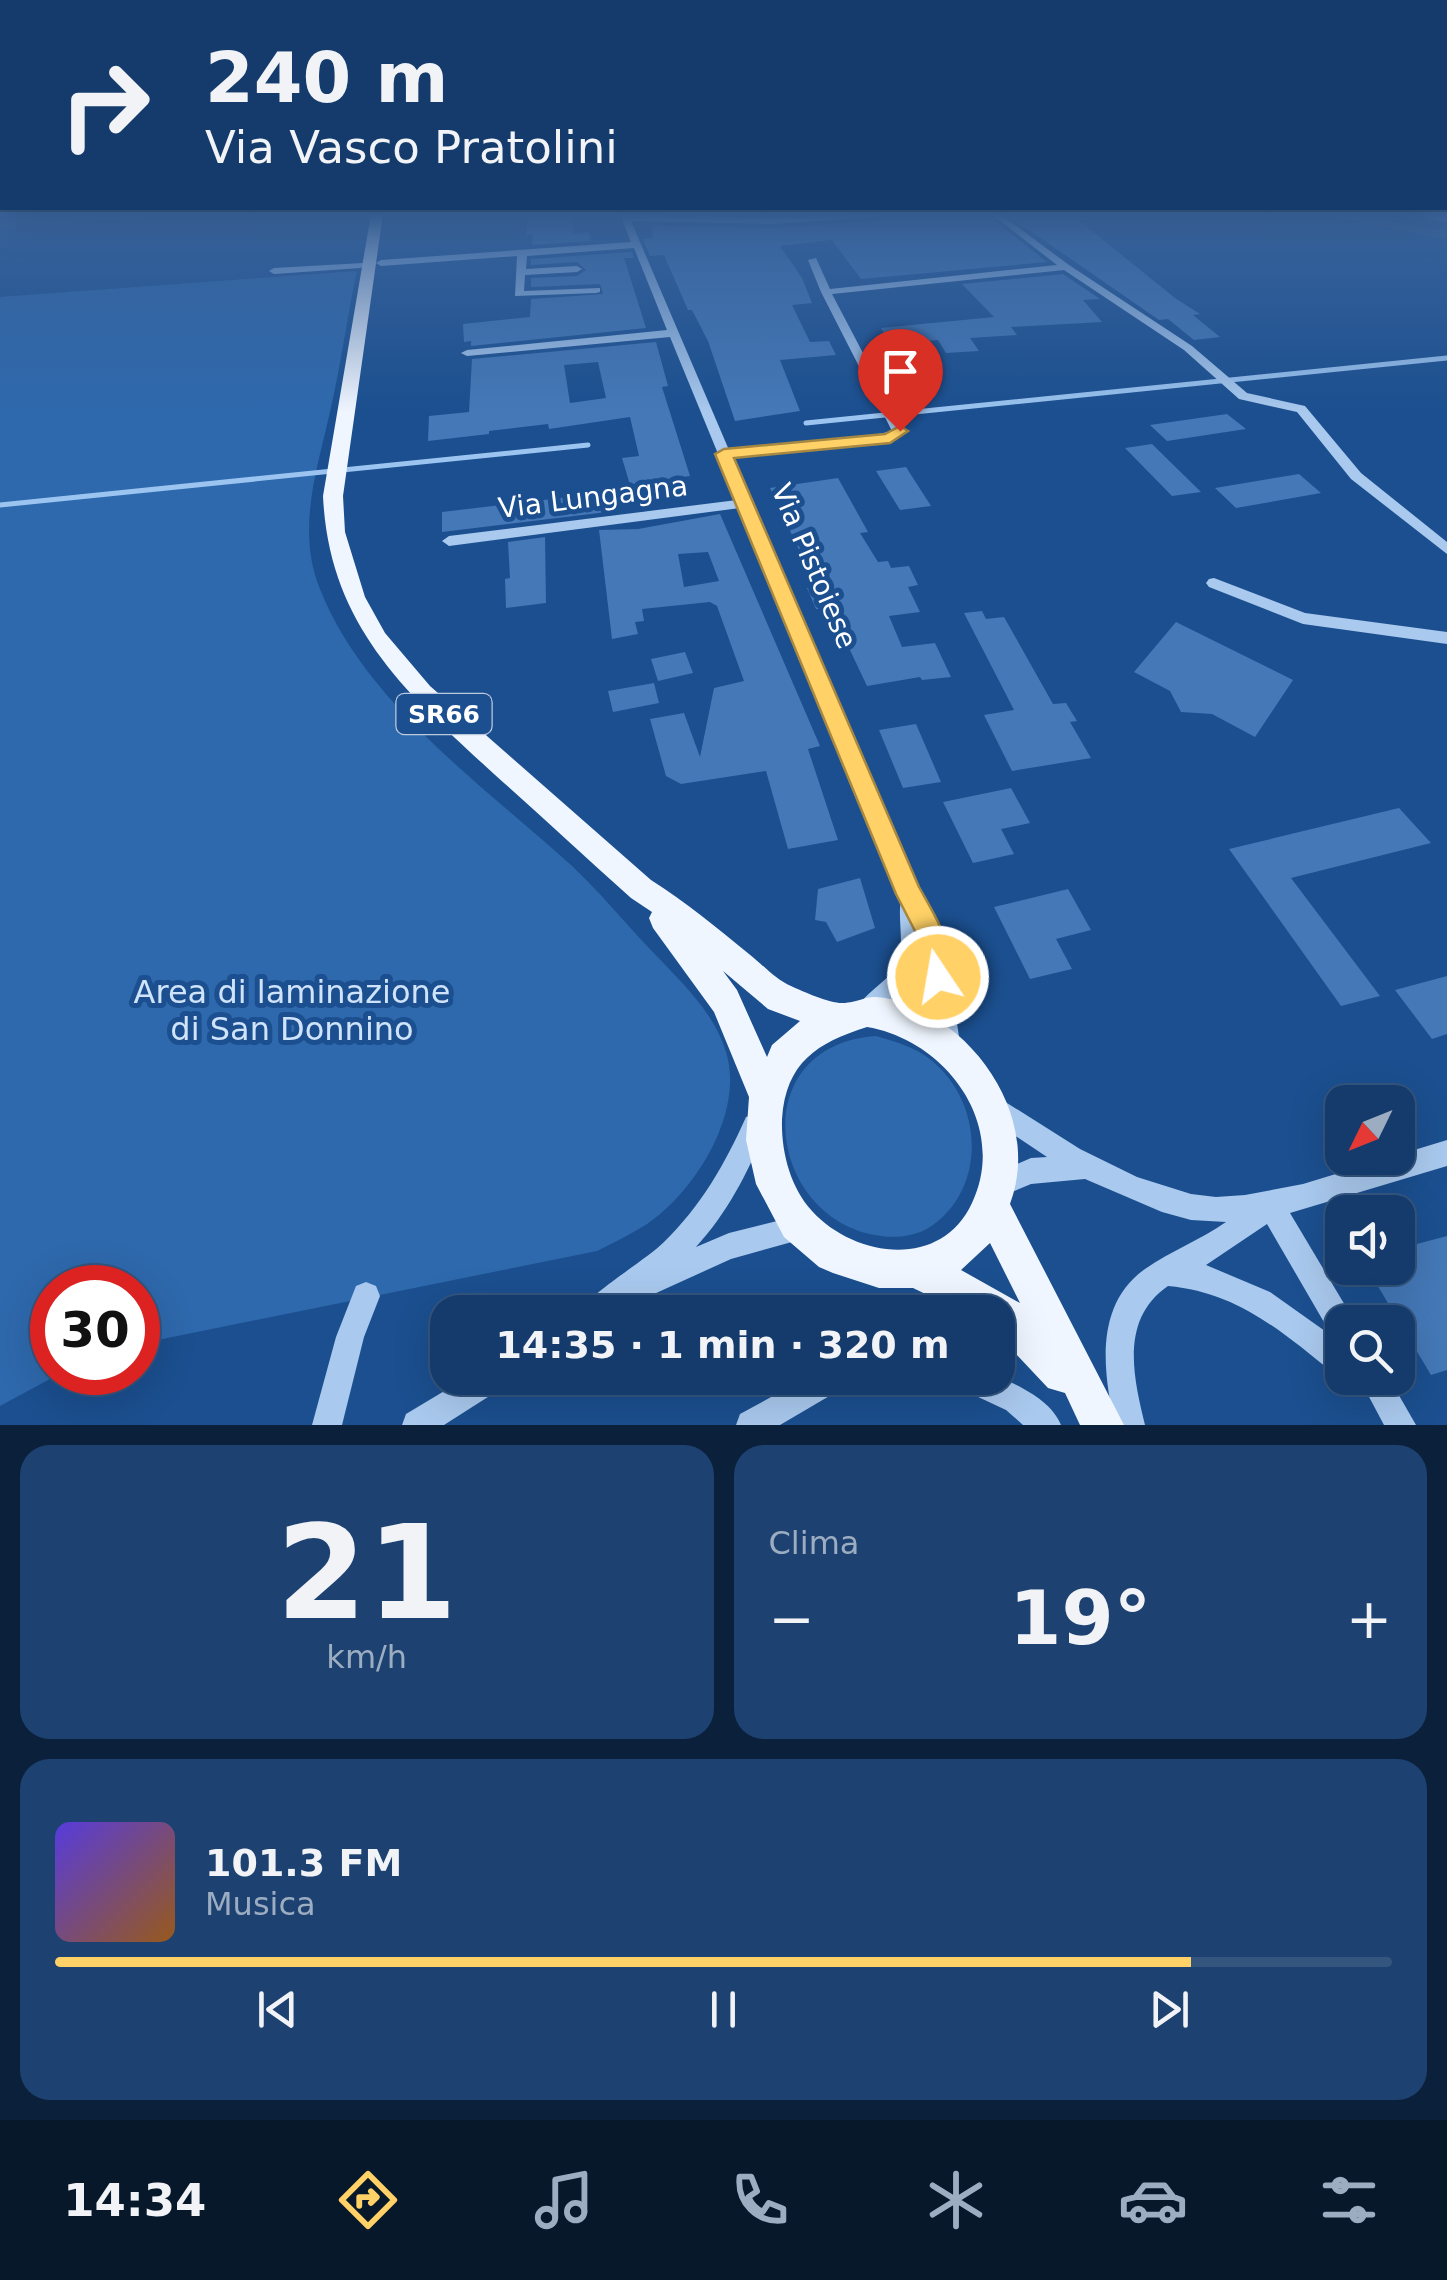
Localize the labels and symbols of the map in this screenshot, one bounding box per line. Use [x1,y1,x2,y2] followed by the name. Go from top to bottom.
[858,329,943,432] pin
[496,469,690,525] street label: Via Lungagna
[764,479,864,653] street label: Via Pistoiese
[396,694,492,734] road number: SR66
[886,925,990,1029] position arrow
[134,973,450,1048] park label: Area di laminazione di San Donnino
[1325,1085,1415,1175] north arrow
[30,1265,160,1395] speed limit sign: 30

